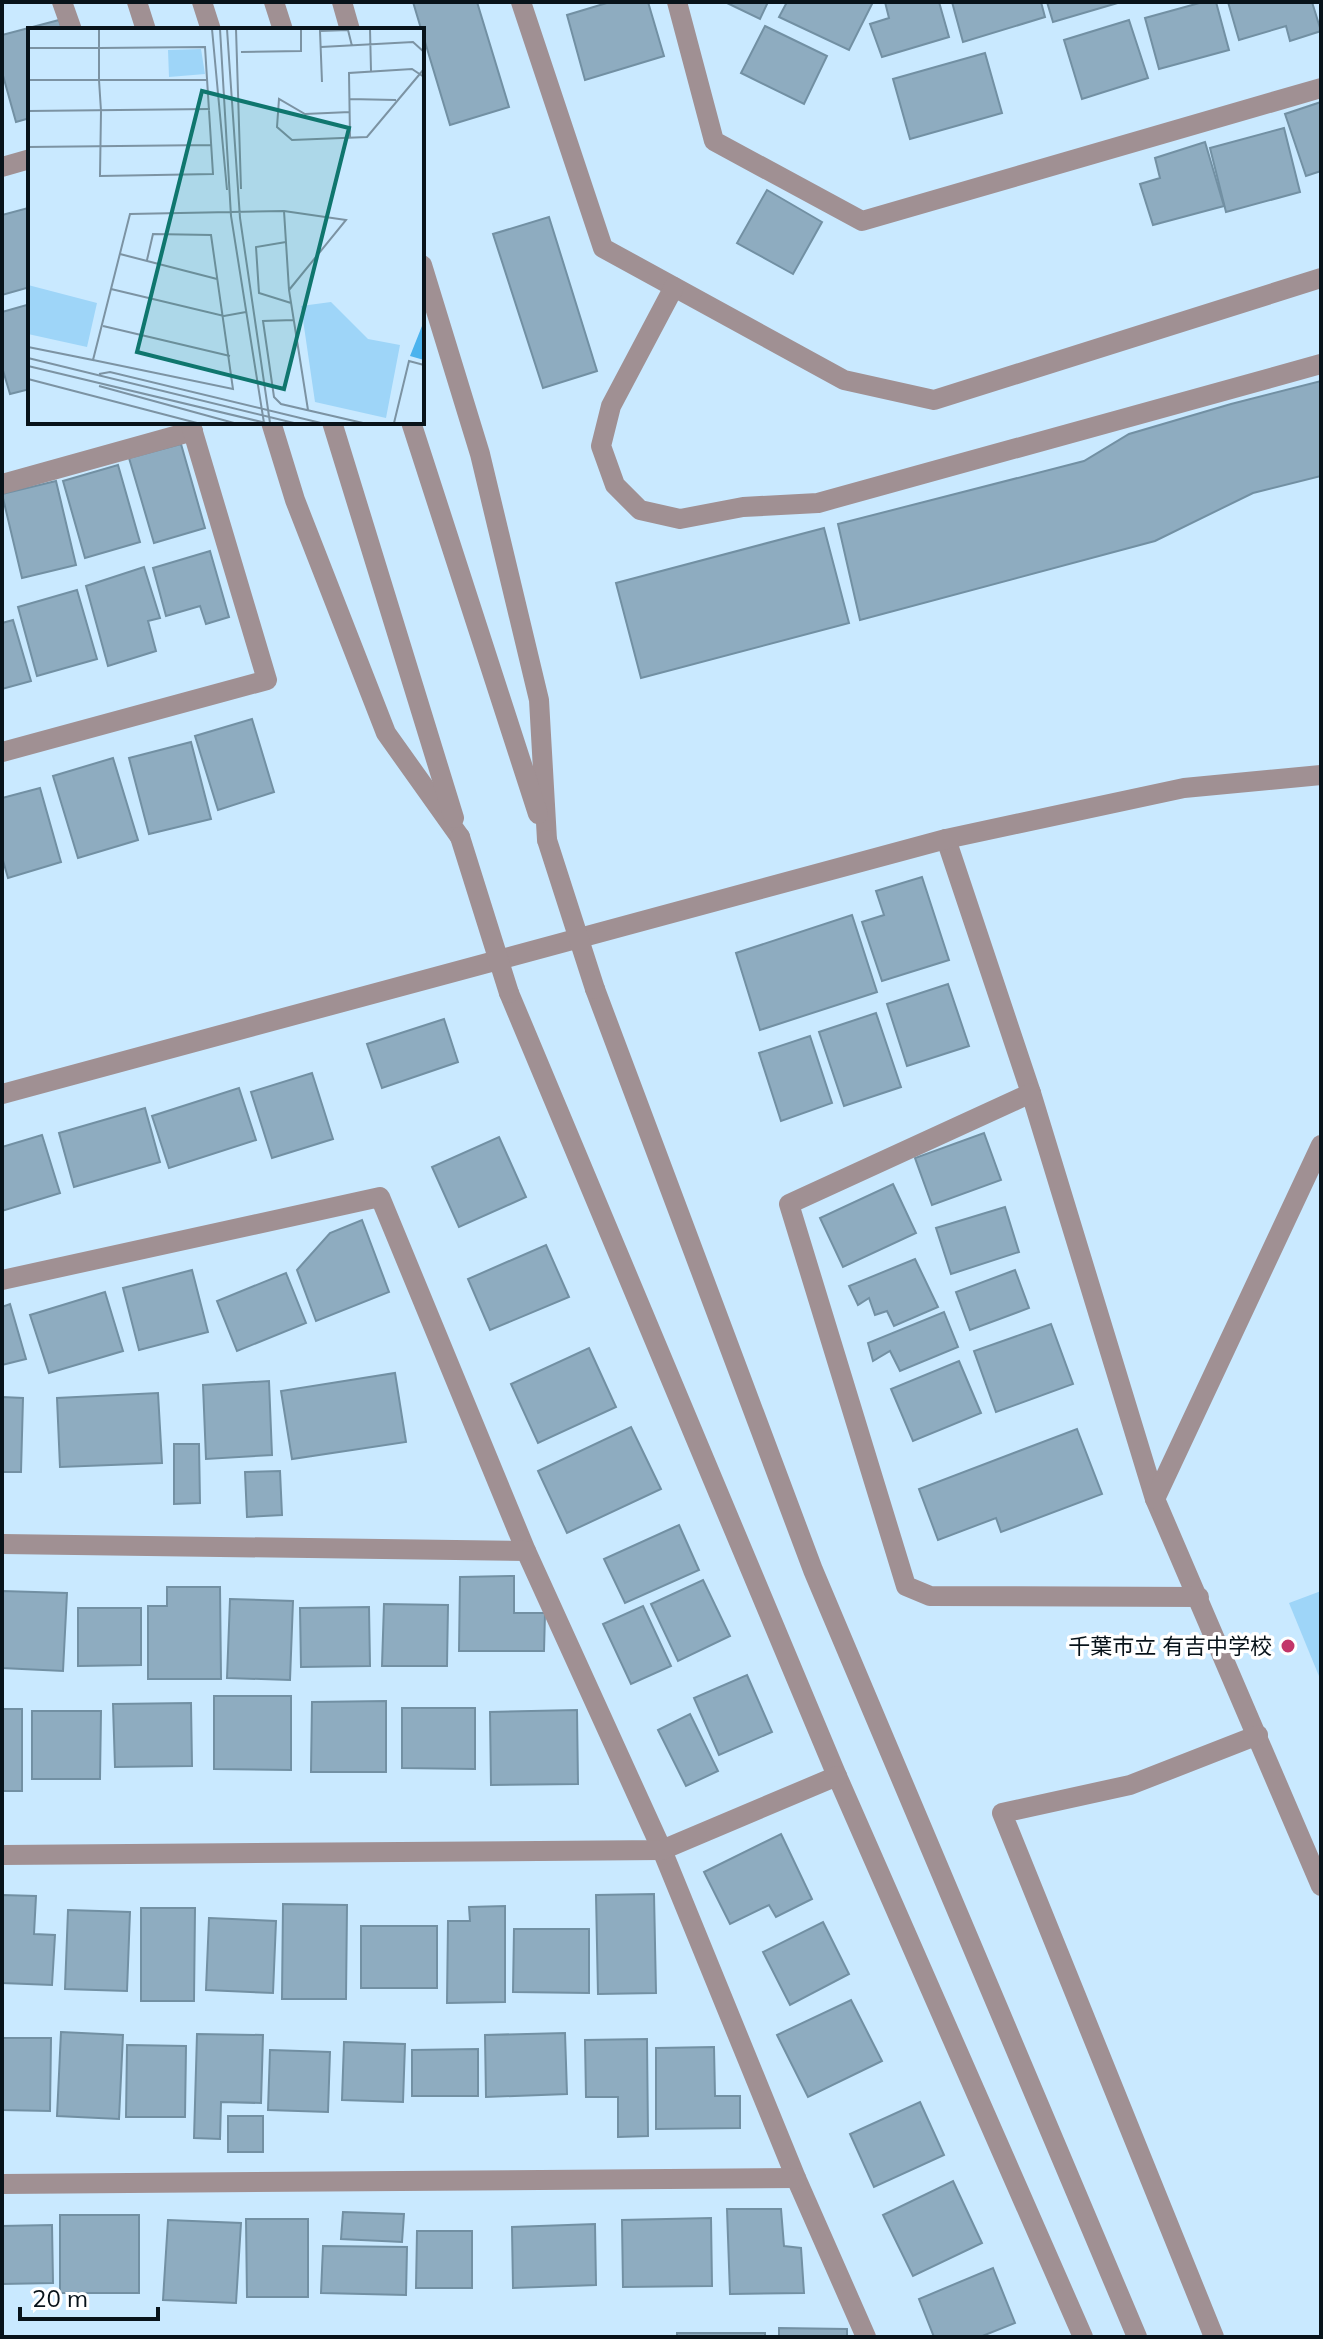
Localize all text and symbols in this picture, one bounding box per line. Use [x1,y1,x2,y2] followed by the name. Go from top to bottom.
[28,28,424,424] inset map
[1068,1632,1272,1660] place label: 千葉市立 有吉中学校
[1279,1637,1297,1655] marker: 千葉市立 有吉中学校
[20,2271,158,2321] scale bar
[32,2283,88,2313] text: 20 m

